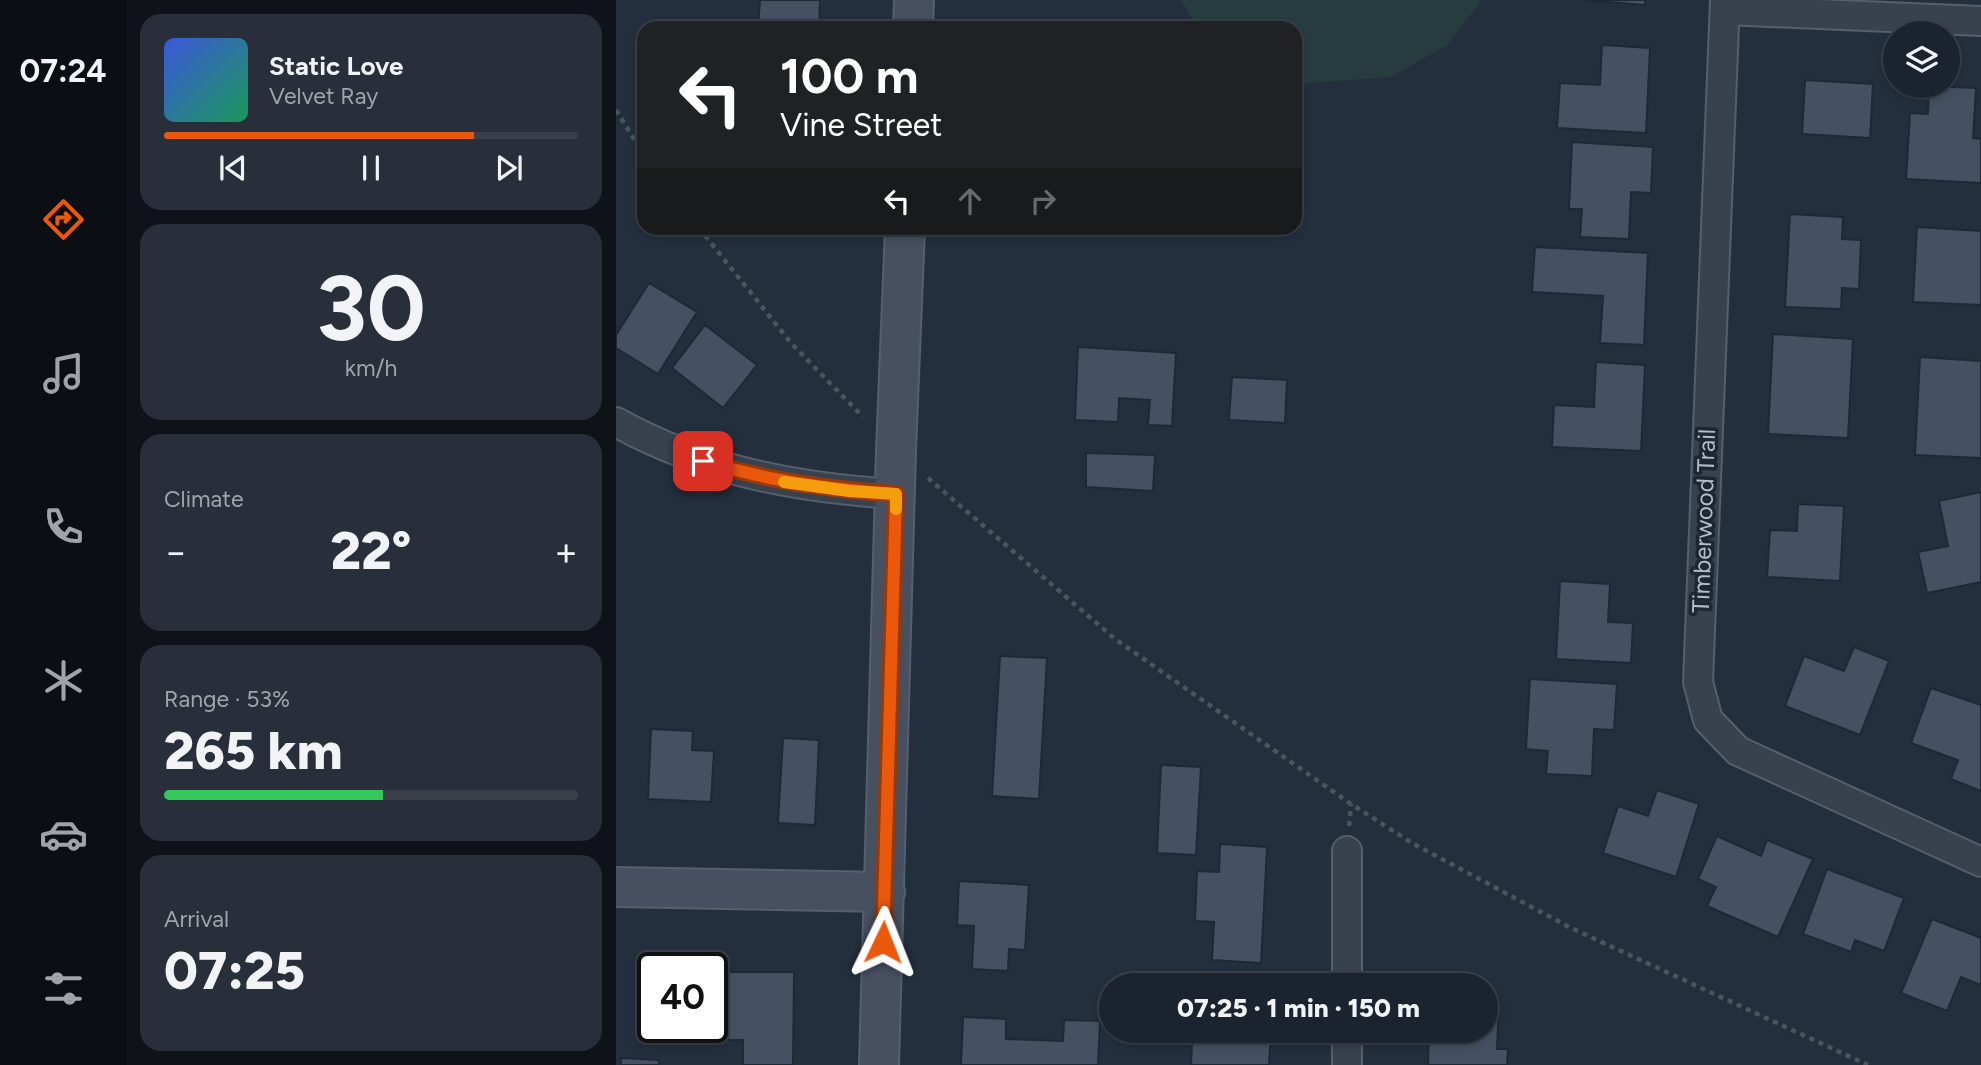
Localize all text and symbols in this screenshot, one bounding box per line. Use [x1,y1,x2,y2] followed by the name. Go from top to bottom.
[1883,21,1960,98] map controls
[1883,21,1960,98] button: layers
[780,46,919,105] text: 100 m
[665,49,756,140] icon: left
[269,50,403,82] text: Static Love
[20,52,106,90] text: 07:24
[269,82,378,110] text: Velvet Ray
[780,106,942,144] text: Vine Street
[214,149,252,187] icon: previous
[352,149,390,187] icon: pause
[490,149,528,187] icon: next
[878,182,916,220] icon: left
[951,182,989,220] icon: ahead
[1024,182,1062,220] icon: right
[39,195,88,244] icon: directions
[316,254,426,363] text: 30
[39,349,88,398] icon: music
[345,354,397,382] text: km/h
[1686,428,1721,614] street label: Timberwood Trail
[673,431,733,491] pin
[684,442,722,480] icon: arrive
[164,485,243,513] text: Climate
[39,502,88,551] icon: phone
[330,520,412,582] text: 22°
[164,529,188,575] text: −
[554,529,578,575] text: +
[39,656,88,705] icon: climate
[164,685,290,713] text: Range · 53%
[164,720,343,782] text: 265 km
[39,810,88,859] icon: car
[164,905,229,933] text: Arrival
[846,905,920,979] position arrow
[164,940,305,1002] text: 07:25
[637,952,728,1043] speed limit sign: 40
[39,964,88,1013] icon: filters
[1177,992,1420,1024] text: 07:25 · 1 min · 150 m

